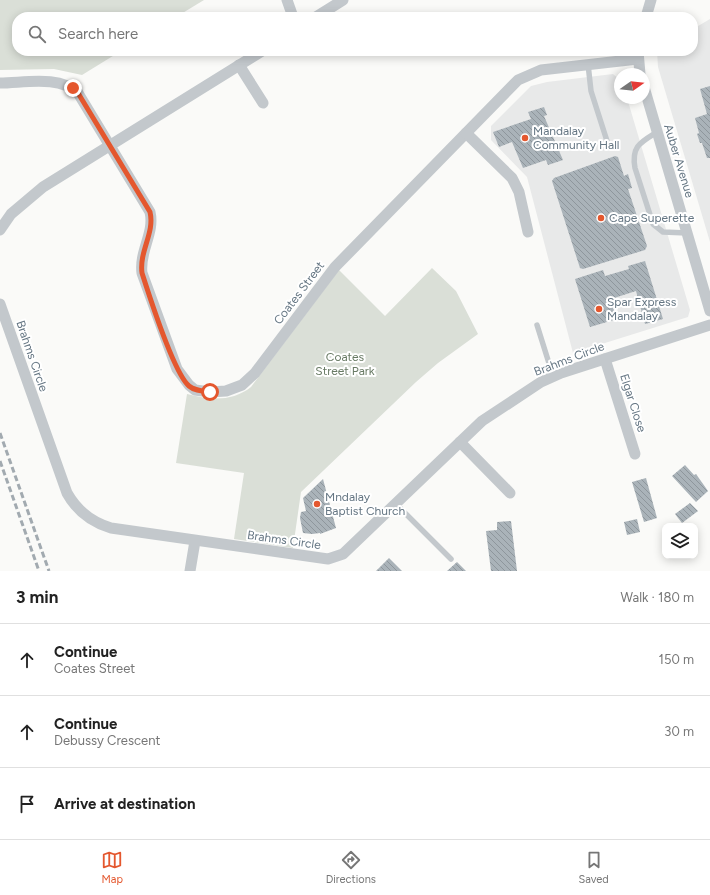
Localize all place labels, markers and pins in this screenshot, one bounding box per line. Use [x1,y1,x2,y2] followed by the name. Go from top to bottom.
[533,124,619,152] place label: Mandalay Community Hall
[520,133,530,143] marker: Mandalay Community Hall
[609,211,695,225] place label: Cape Superette
[596,213,606,223] marker: Cape Superette
[607,295,677,323] place label: Spar Express Mandalay
[594,304,604,314] marker: Spar Express Mandalay
[325,490,406,518] place label: Mndalay Baptist Church
[312,499,322,509] marker: Mndalay Baptist Church

